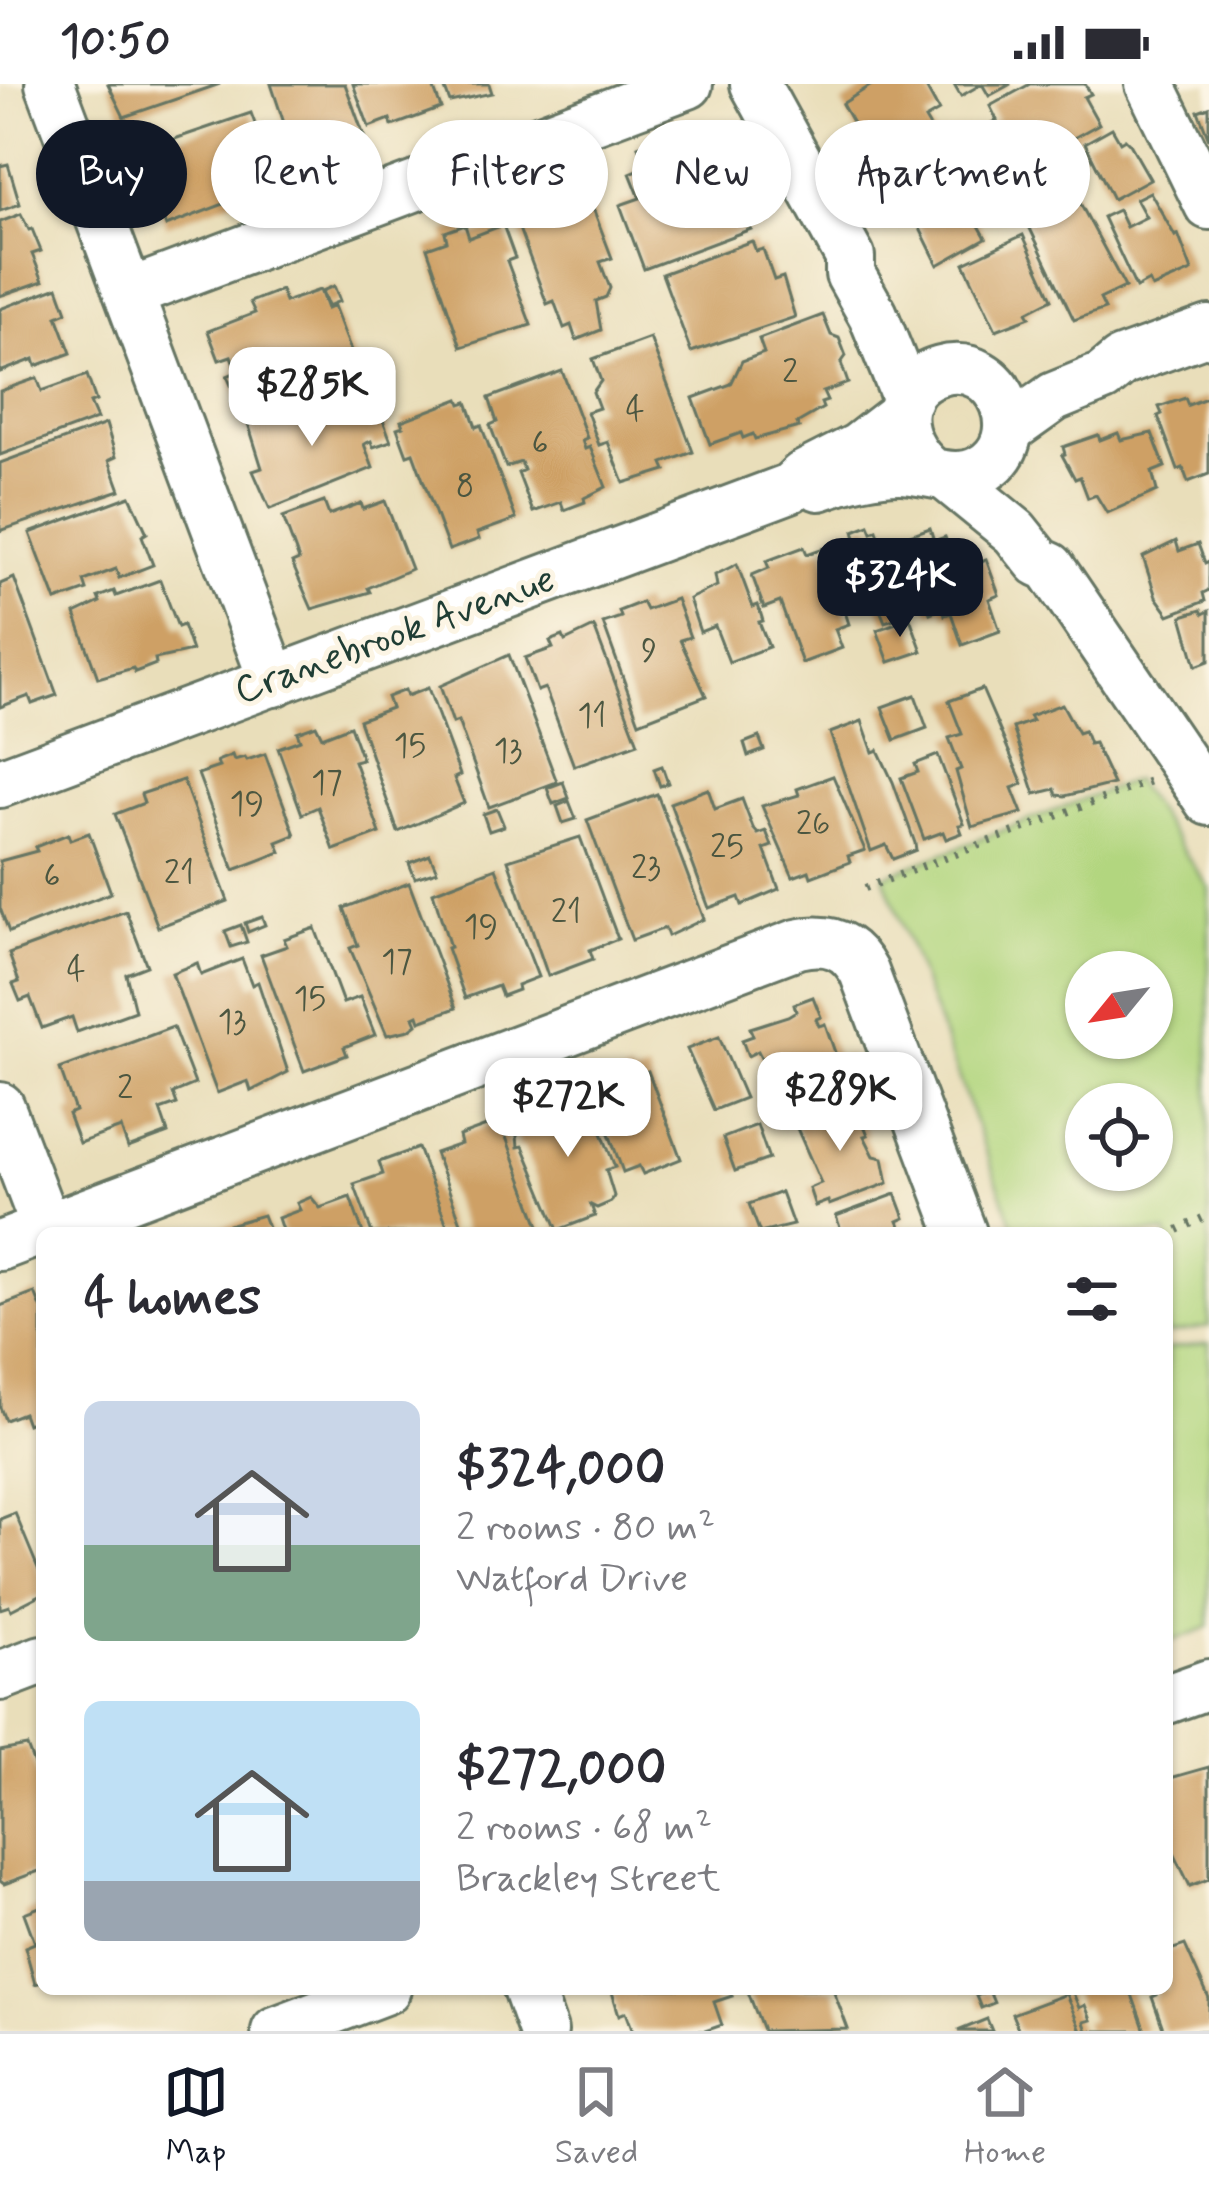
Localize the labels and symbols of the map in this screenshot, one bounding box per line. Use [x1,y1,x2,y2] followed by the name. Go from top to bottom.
[228,347,396,449] pin: $285K
[782,351,798,395] house number: 2
[625,388,645,432] house number: 4
[532,422,548,466] house number: 6
[456,465,474,509] house number: 8
[816,538,984,640] pin: $324K
[228,554,562,718] street label: Cranebrook Avenue
[641,630,657,674] house number: 9
[578,695,606,739] house number: 11
[394,725,426,769] house number: 15
[494,730,522,774] house number: 13
[311,762,343,806] house number: 17
[230,783,264,827] house number: 19
[796,803,830,847] house number: 26
[710,826,744,870] house number: 25
[631,847,661,891] house number: 23
[164,852,194,896] house number: 21
[44,855,60,899] house number: 6
[551,891,581,935] house number: 21
[464,906,498,950] house number: 19
[381,941,413,985] house number: 17
[66,948,86,992] house number: 4
[1065,951,1173,1059] north arrow
[294,978,326,1022] house number: 15
[218,1001,246,1045] house number: 13
[756,1052,924,1154] pin: $289K
[484,1058,652,1160] pin: $272K
[117,1067,133,1111] house number: 2

